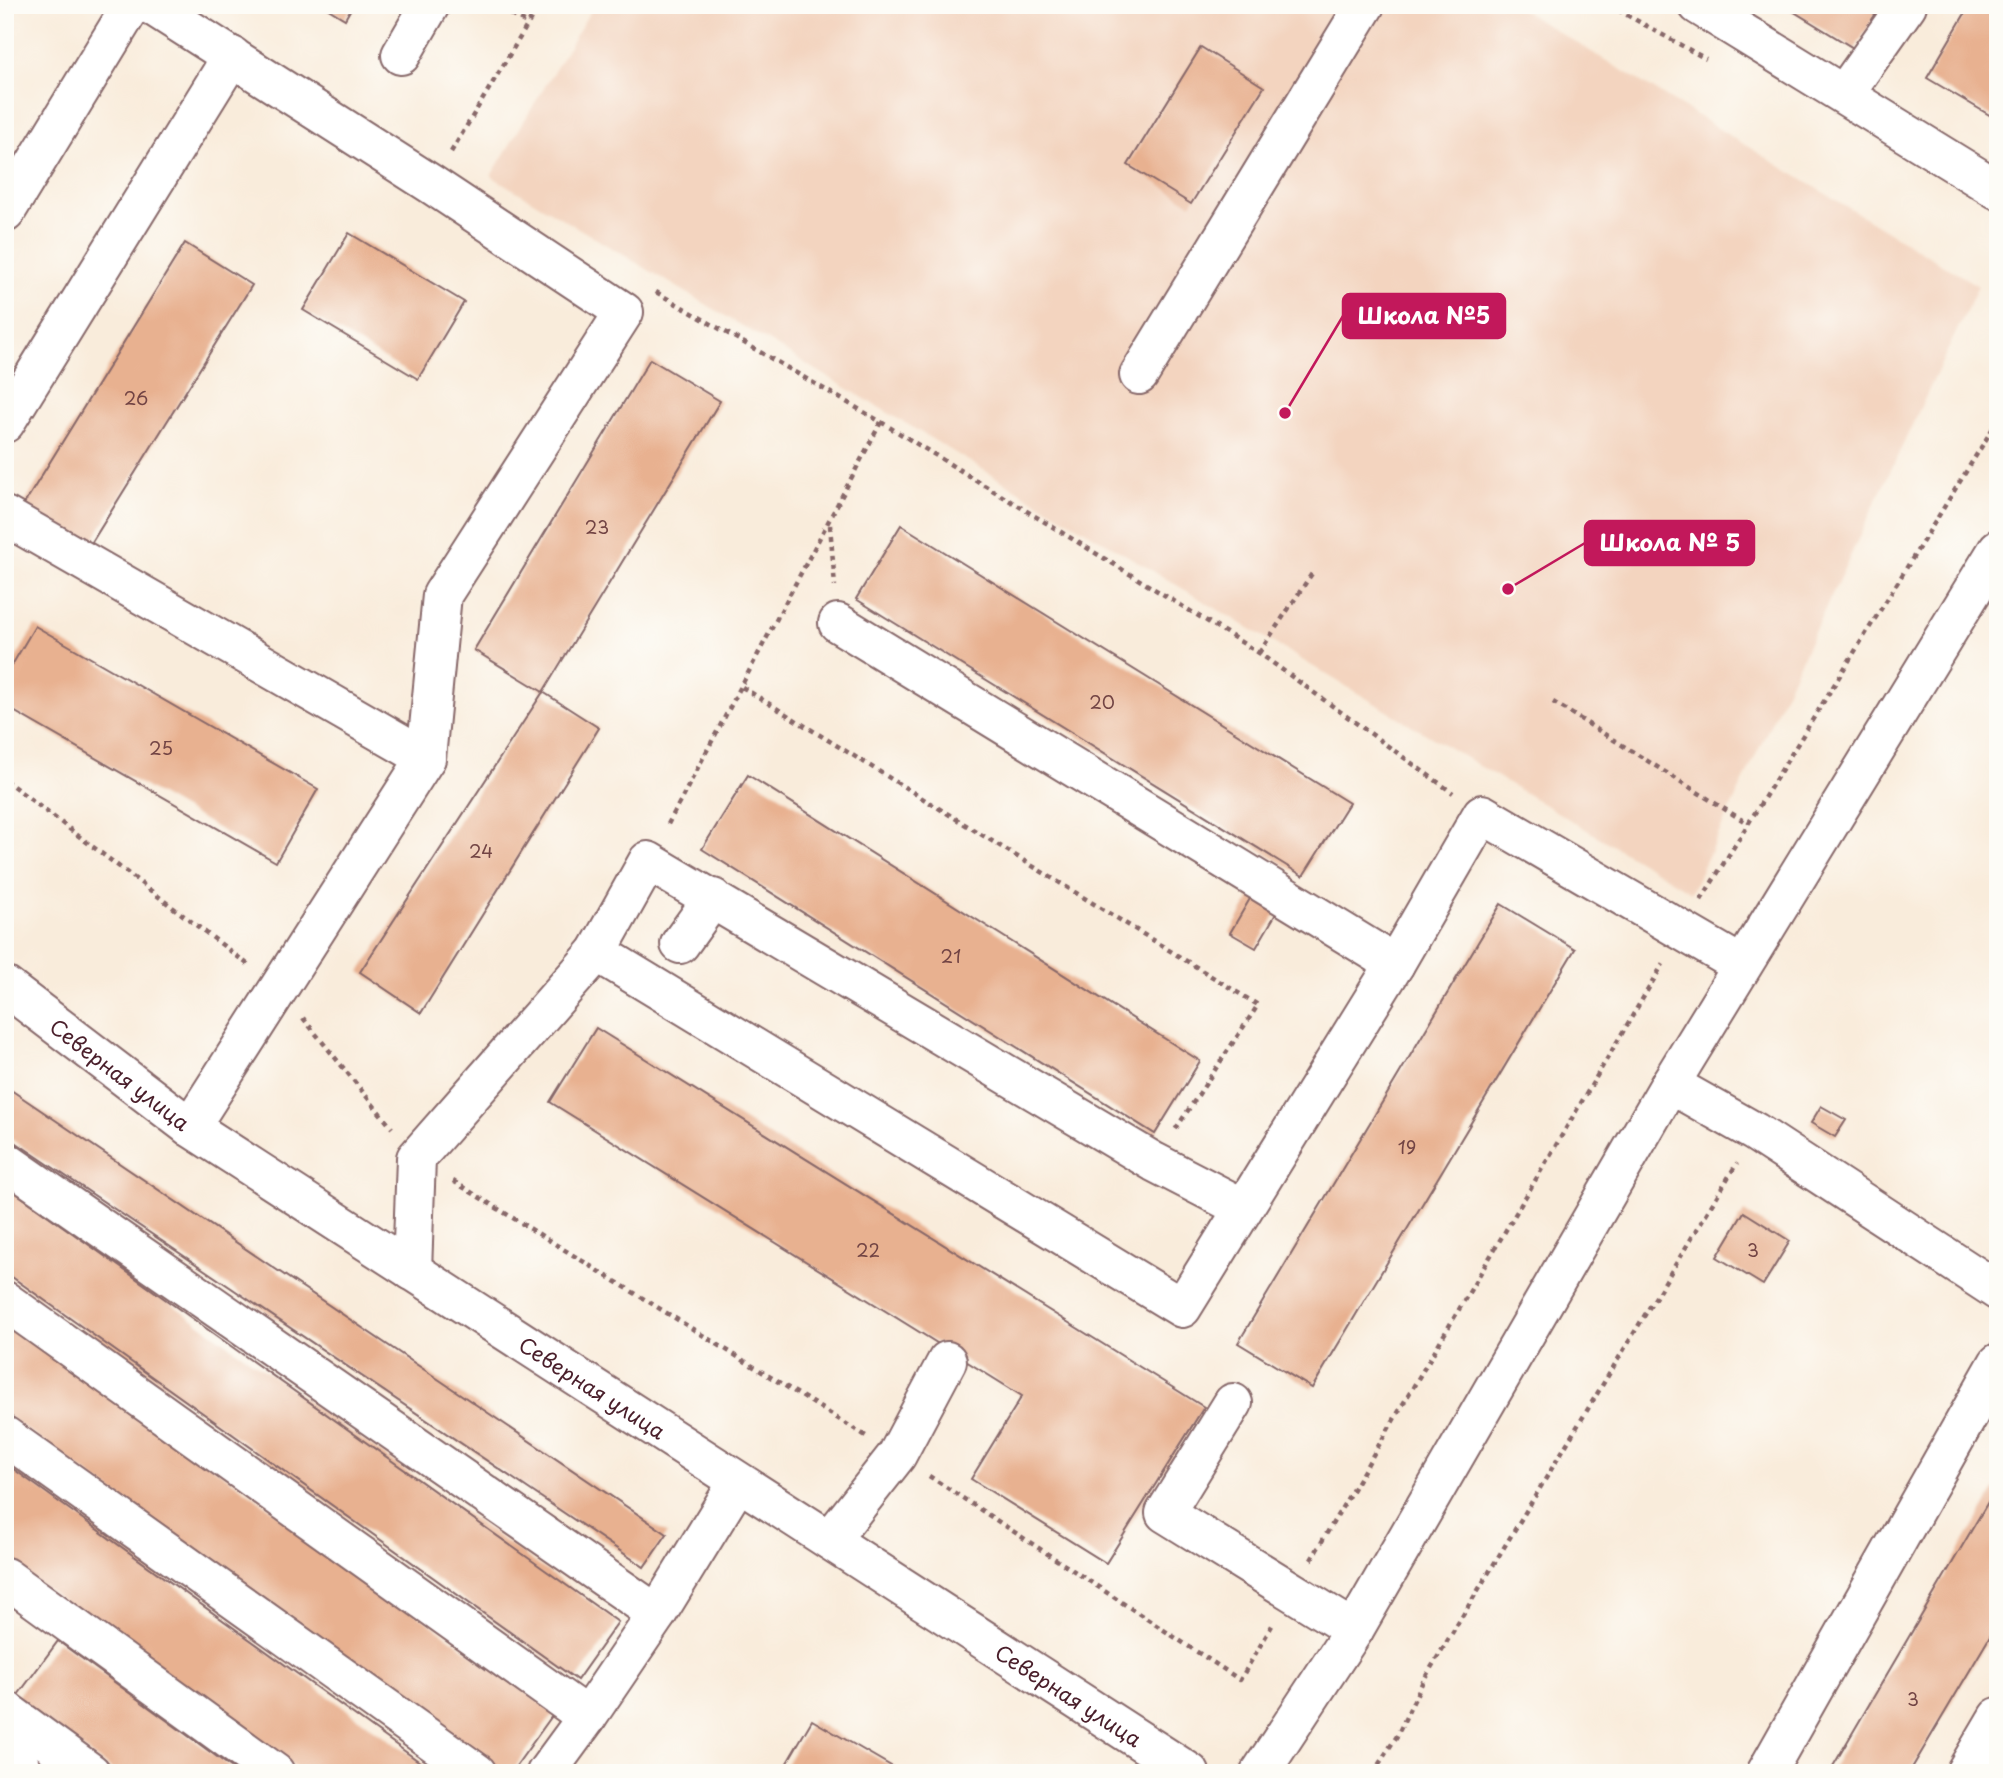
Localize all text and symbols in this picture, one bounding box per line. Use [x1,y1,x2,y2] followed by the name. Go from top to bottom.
[1343,294,1505,338] callout: Школа №5
[1357,297,1491,332] text: Школа №5
[124,384,148,411] house number: 26
[585,513,609,540] house number: 23
[1585,521,1754,565] callout: Школа № 5
[1600,524,1740,559] text: Школа № 5
[1089,688,1115,715] house number: 20
[149,734,173,761] house number: 25
[469,837,493,864] house number: 24
[941,942,961,969] house number: 21
[43,1010,198,1138] street label: Северная улица
[1398,1133,1416,1160] house number: 19
[856,1236,880,1263] house number: 22
[1747,1236,1759,1263] house number: 3
[513,1328,673,1447] street label: Северная улица
[989,1636,1149,1754] street label: Северная улица
[1907,1685,1919,1712] house number: 3

